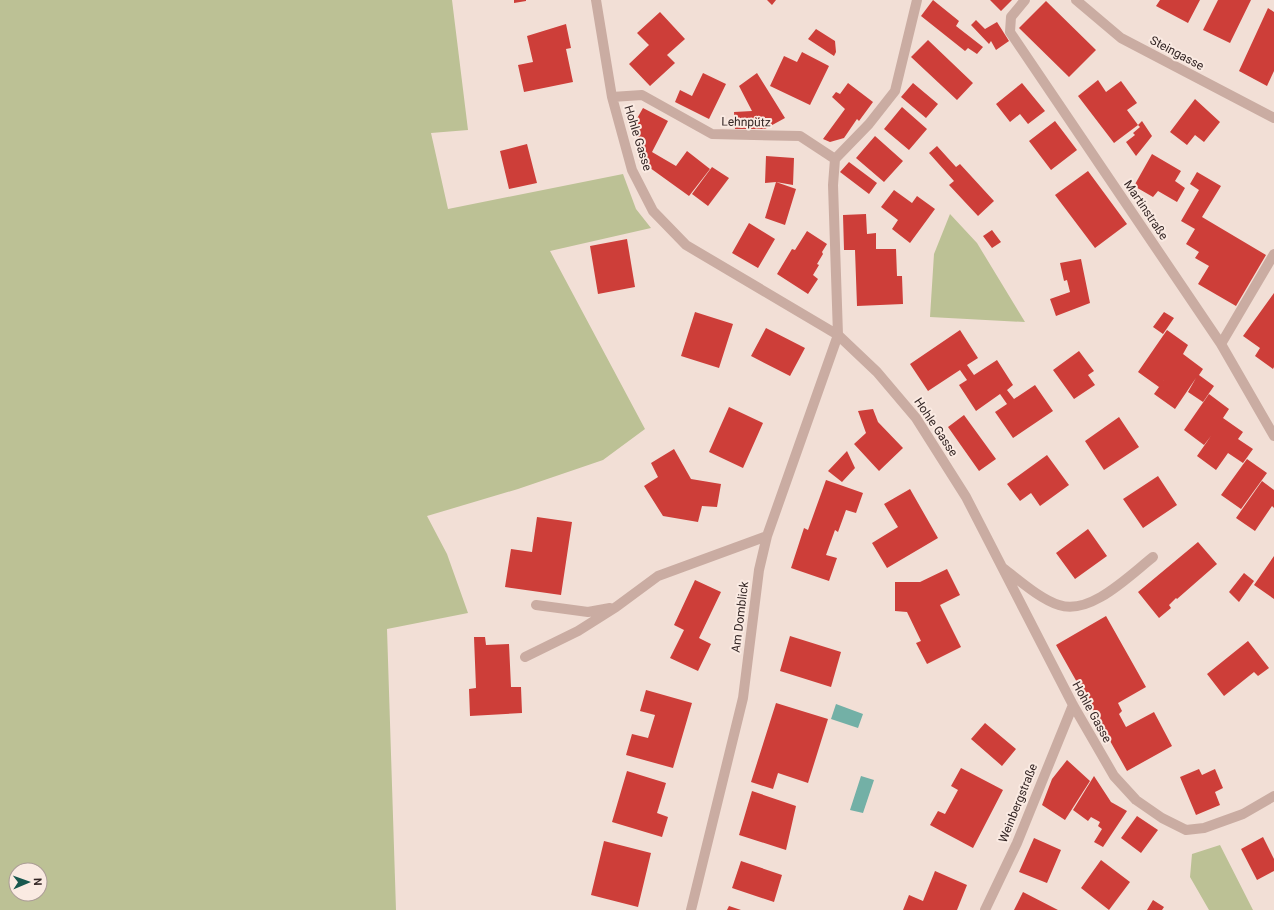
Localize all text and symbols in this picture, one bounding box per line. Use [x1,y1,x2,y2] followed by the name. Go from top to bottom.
[1148,33,1206,73] street label: Steingasse
[621,104,655,172] street label: Hohle Gasse
[721,115,771,129] street label: Lehnpütz
[1121,178,1171,242] street label: Martinstraße
[911,395,961,459] street label: Hohle Gasse
[729,580,751,653] street label: Am Domblick
[1069,679,1115,745] street label: Hohle Gasse
[996,761,1040,845] street label: Weinbergstraße
[8,862,48,902] north arrow
[31,878,44,886] text: N

